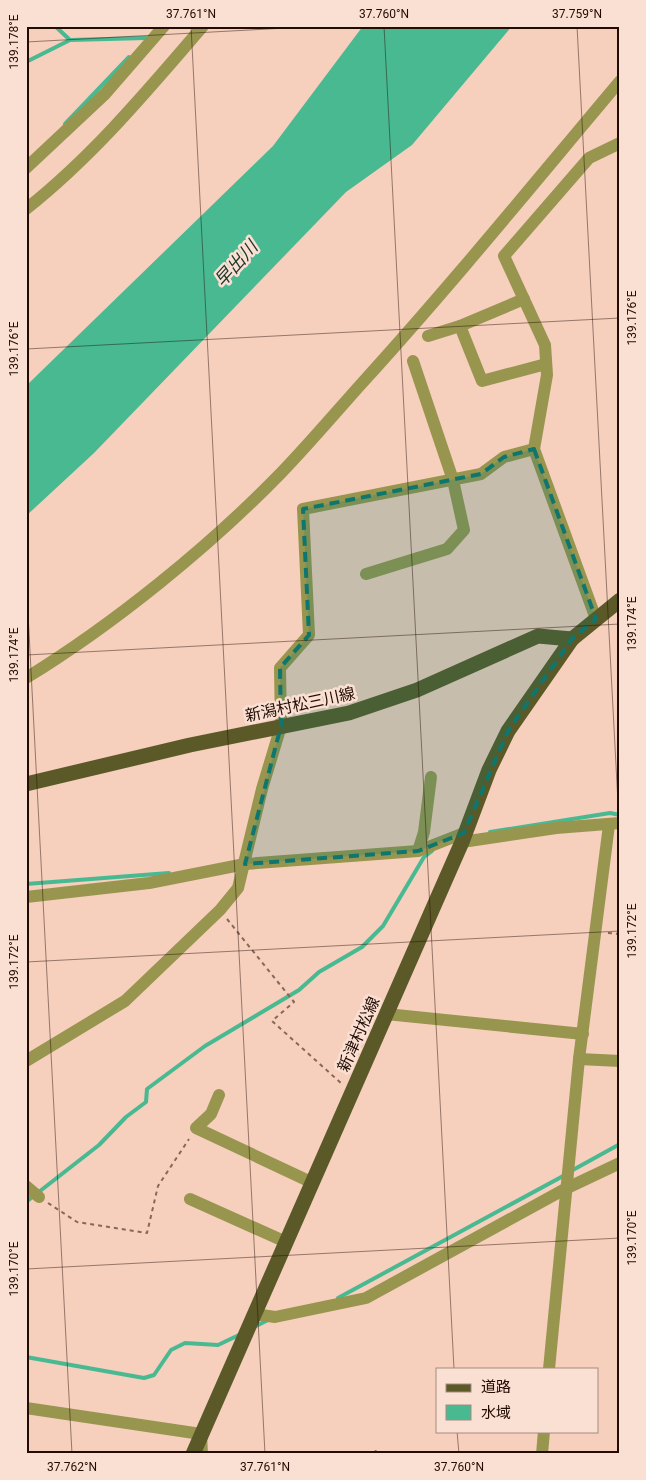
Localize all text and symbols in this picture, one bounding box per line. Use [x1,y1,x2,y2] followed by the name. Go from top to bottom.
[166,7,216,21] text: 37.761°N
[359,7,409,21] text: 37.760°N
[552,7,602,21] text: 37.759°N
[7,14,21,69] text: 139.178°E
[210,235,263,291] water label: 早出川
[625,290,639,345] text: 139.176°E
[7,321,21,376] text: 139.176°E
[625,596,639,651] text: 139.174°E
[7,627,21,682] text: 139.174°E
[243,684,357,725] street label: 新潟村松三川線
[625,903,639,958] text: 139.172°E
[7,934,21,989] text: 139.172°E
[334,994,383,1075] street label: 新津村松線
[625,1210,639,1265] text: 139.170°E
[7,1241,21,1296] text: 139.170°E
[436,1368,598,1432] legend
[481,1378,511,1396] text: 道路
[481,1404,511,1422] text: 水域
[47,1460,97,1474] text: 37.762°N
[240,1460,290,1474] text: 37.761°N
[434,1460,484,1474] text: 37.760°N

